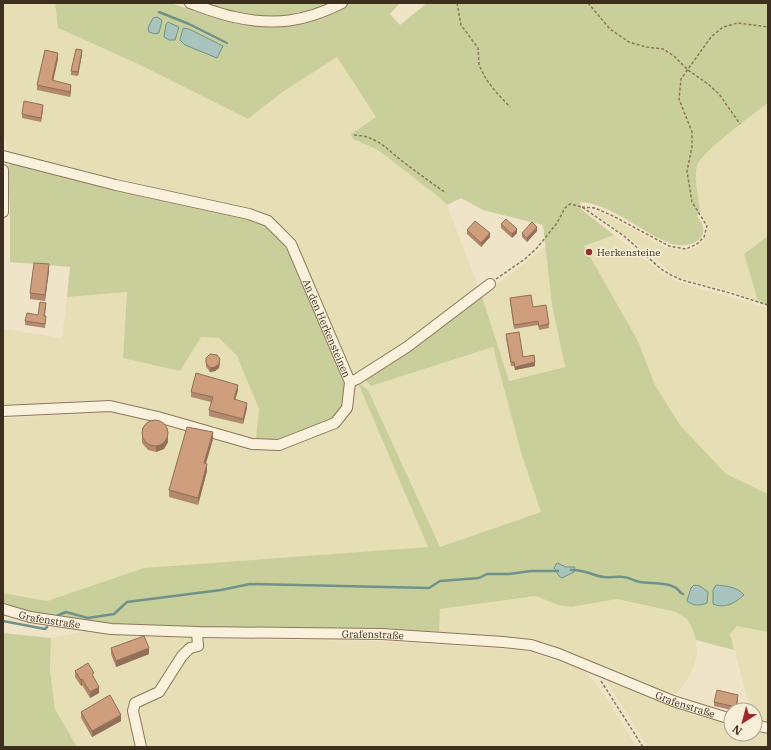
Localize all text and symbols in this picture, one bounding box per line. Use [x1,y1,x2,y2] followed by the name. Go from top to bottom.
[597,246,661,259] place label: Herkensteine
[584,247,594,257] marker: Herkensteine
[300,277,354,380] street label: An den Herkensteinen
[17,608,81,631] street label: Grafenstraße
[342,628,404,642] street label: Grafenstraße
[653,688,717,721] street label: Grafenstraße
[723,702,763,742] north arrow
[729,722,745,738] text: N

